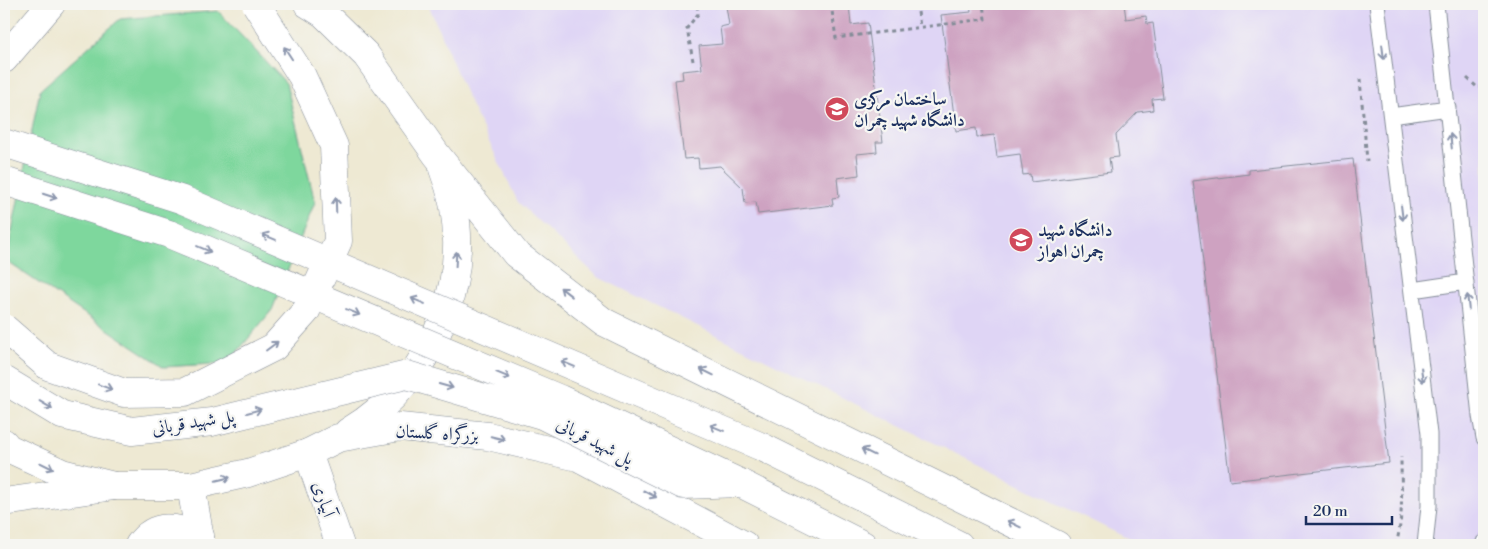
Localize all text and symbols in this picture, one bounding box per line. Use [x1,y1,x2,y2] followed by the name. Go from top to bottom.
[1378,44,1388,60] one-way arrow
[283,47,293,61] one-way arrow
[854,88,965,132] place label: ساختمان مرکزی دانشگاه شهید چمران
[824,96,850,122] school or university icon: ساختمان مرکزی دانشگاه شهید چمران
[1446,133,1456,149] one-way arrow
[42,192,58,201] one-way arrow
[332,197,341,213] one-way arrow
[1398,205,1408,221] one-way arrow
[1036,218,1113,263] place label: دانشگاه شهید چمران اهواز
[1008,227,1034,253] school or university icon: دانشگاه شهید چمران اهواز
[262,231,277,241] one-way arrow
[196,244,211,254] one-way arrow
[452,252,461,268] one-way arrow
[559,287,573,297] one-way arrow
[411,295,426,305] one-way arrow
[1463,295,1473,311] one-way arrow
[345,308,361,317] one-way arrow
[265,341,278,352] one-way arrow
[561,359,576,369] one-way arrow
[1417,366,1427,382] one-way arrow
[699,367,714,377] one-way arrow
[495,371,510,381] one-way arrow
[437,382,453,392] one-way arrow
[97,383,112,392] one-way arrow
[38,401,52,411] one-way arrow
[150,404,238,441] street label: پل شهید قربانی
[246,406,262,416] one-way arrow
[552,412,639,472] street label: پل شهید قربانی
[395,419,479,447] street label: بزرگراه گلستان
[710,423,725,432] one-way arrow
[490,434,506,443] one-way arrow
[861,447,876,456] one-way arrow
[39,461,54,471] one-way arrow
[214,474,230,483] one-way arrow
[307,478,341,522] street label: آبیاری
[642,489,657,499] one-way arrow
[1306,494,1392,526] scale bar
[1313,502,1348,521] text: 20 m
[1006,519,1021,529] one-way arrow

